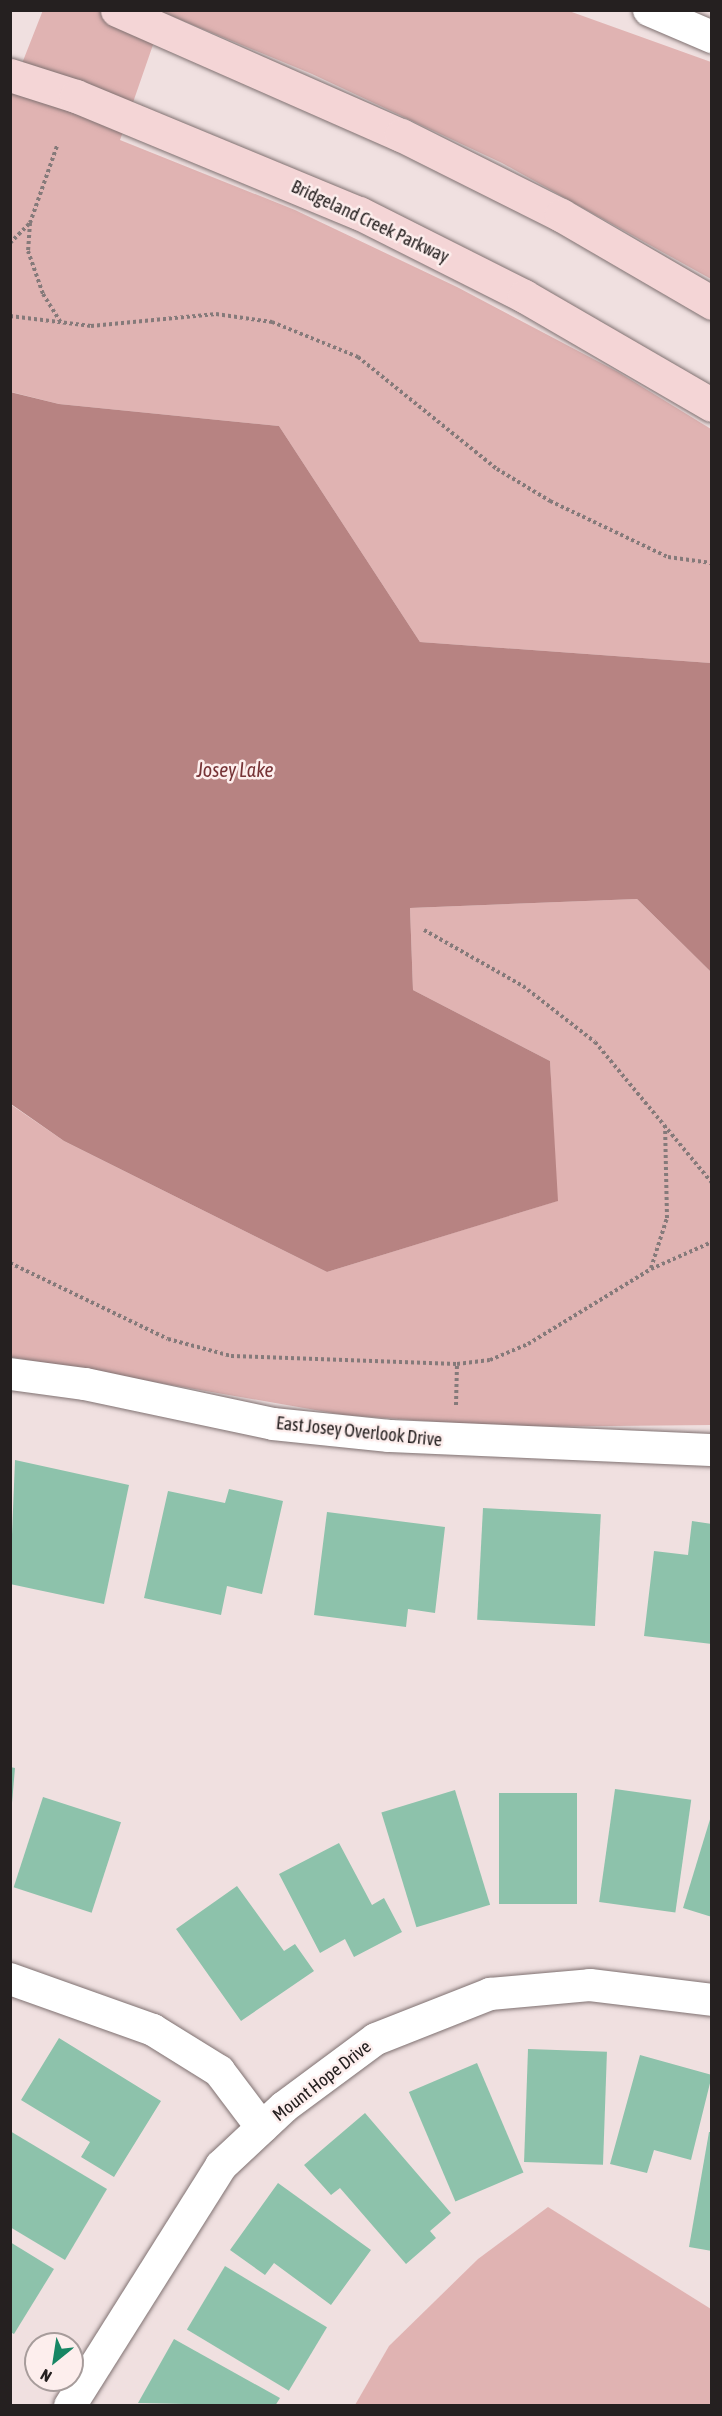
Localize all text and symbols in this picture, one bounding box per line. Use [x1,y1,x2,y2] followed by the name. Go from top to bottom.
[288,176,452,268] street label: Bridgeland Creek Parkway
[196,757,274,781] water label: Josey Lake
[275,1413,443,1451] street label: East Josey Overlook Drive
[269,2036,375,2126] street label: Mount Hope Drive
[24,2332,84,2392] north arrow
[37,2366,55,2386] text: N

